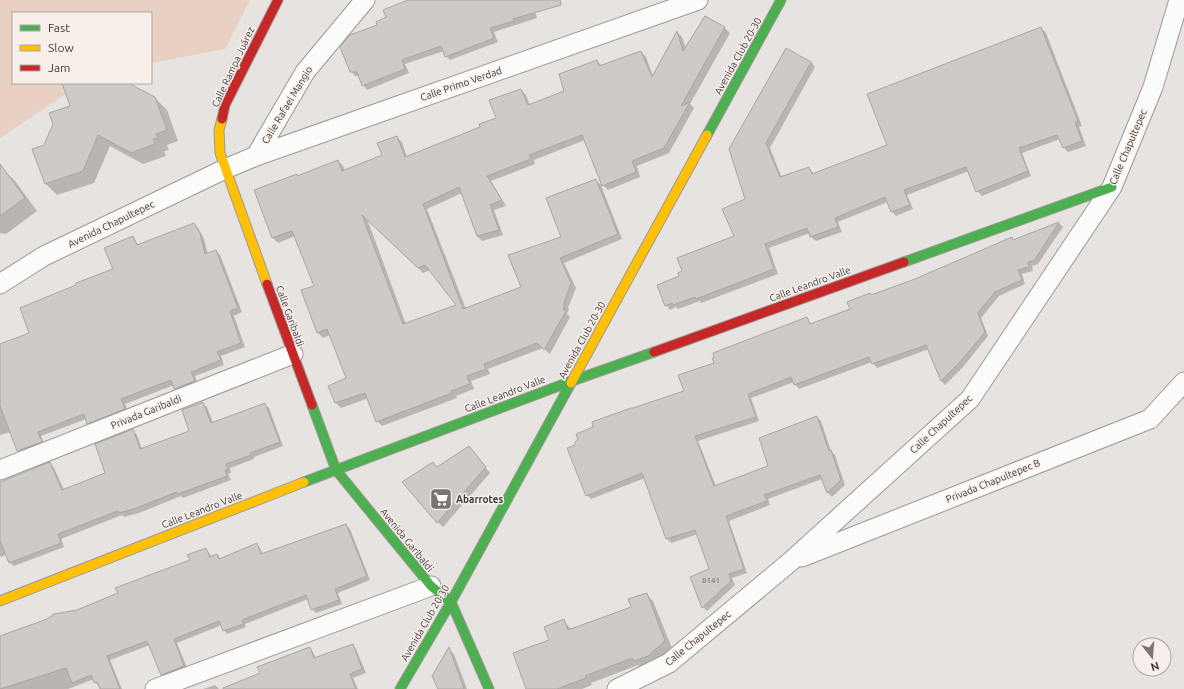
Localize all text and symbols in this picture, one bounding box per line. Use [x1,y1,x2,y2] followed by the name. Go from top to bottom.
[12,12,152,84] legend
[712,15,764,96] street label: Avenida Club 20-30
[48,21,70,34] text: Fast
[210,25,257,109] street label: Calle Rampa Juárez
[48,41,74,54] text: Slow
[48,61,70,74] text: Jam
[259,64,315,146] street label: Calle Rafael Mangio
[419,65,503,103] street label: Calle Primo Verdad
[1107,107,1149,186] street label: Calle Chapultepec
[66,198,156,250] street label: Avenida Chapultepec
[768,264,852,304] street label: Calle Leandro Valle
[274,284,306,348] street label: Calle Garibaldi
[556,299,608,380] street label: Avenida Club 20-30
[463,374,547,414] street label: Calle Leandro Valle
[908,392,975,456] street label: Calle Chapultepec
[109,393,183,431] street label: Privada Garibaldi
[944,457,1042,505] street label: Privada Chapultepec B
[428,486,454,512] supermarket icon: Abarrotes
[160,490,244,530] street label: Calle Leandro Valle
[456,494,504,505] place label: Abarrotes
[378,506,436,574] street label: Avenida Garibaldi
[702,576,720,585] house number: 8141
[399,583,451,663] street label: Avenida Club 20-30
[663,608,733,668] street label: Calle Chapultepec
[1132,637,1172,677] north arrow
[1149,660,1161,674] text: N

